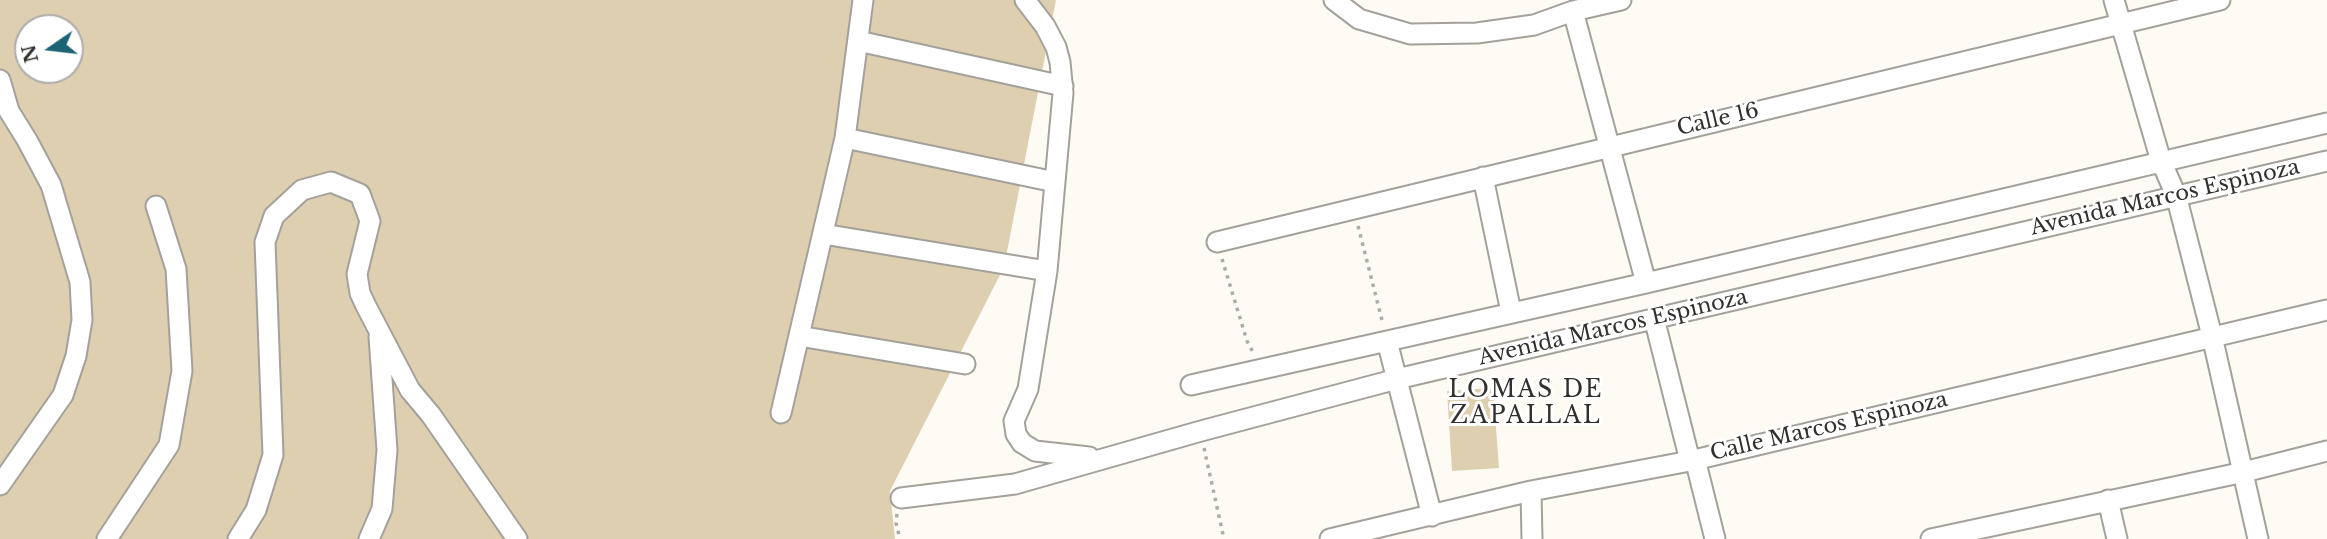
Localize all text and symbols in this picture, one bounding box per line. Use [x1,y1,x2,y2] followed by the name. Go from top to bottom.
[14,14,84,84] north arrow
[17,42,43,65] text: N
[1675,98,1761,142] street label: Calle 16
[2028,155,2302,241] street label: Avenida Marcos Espinoza
[1476,285,1750,371] street label: Avenida Marcos Espinoza
[1449,377,1603,431] district label: LOMAS DE ZAPALLAL
[1708,387,1950,467] street label: Calle Marcos Espinoza

